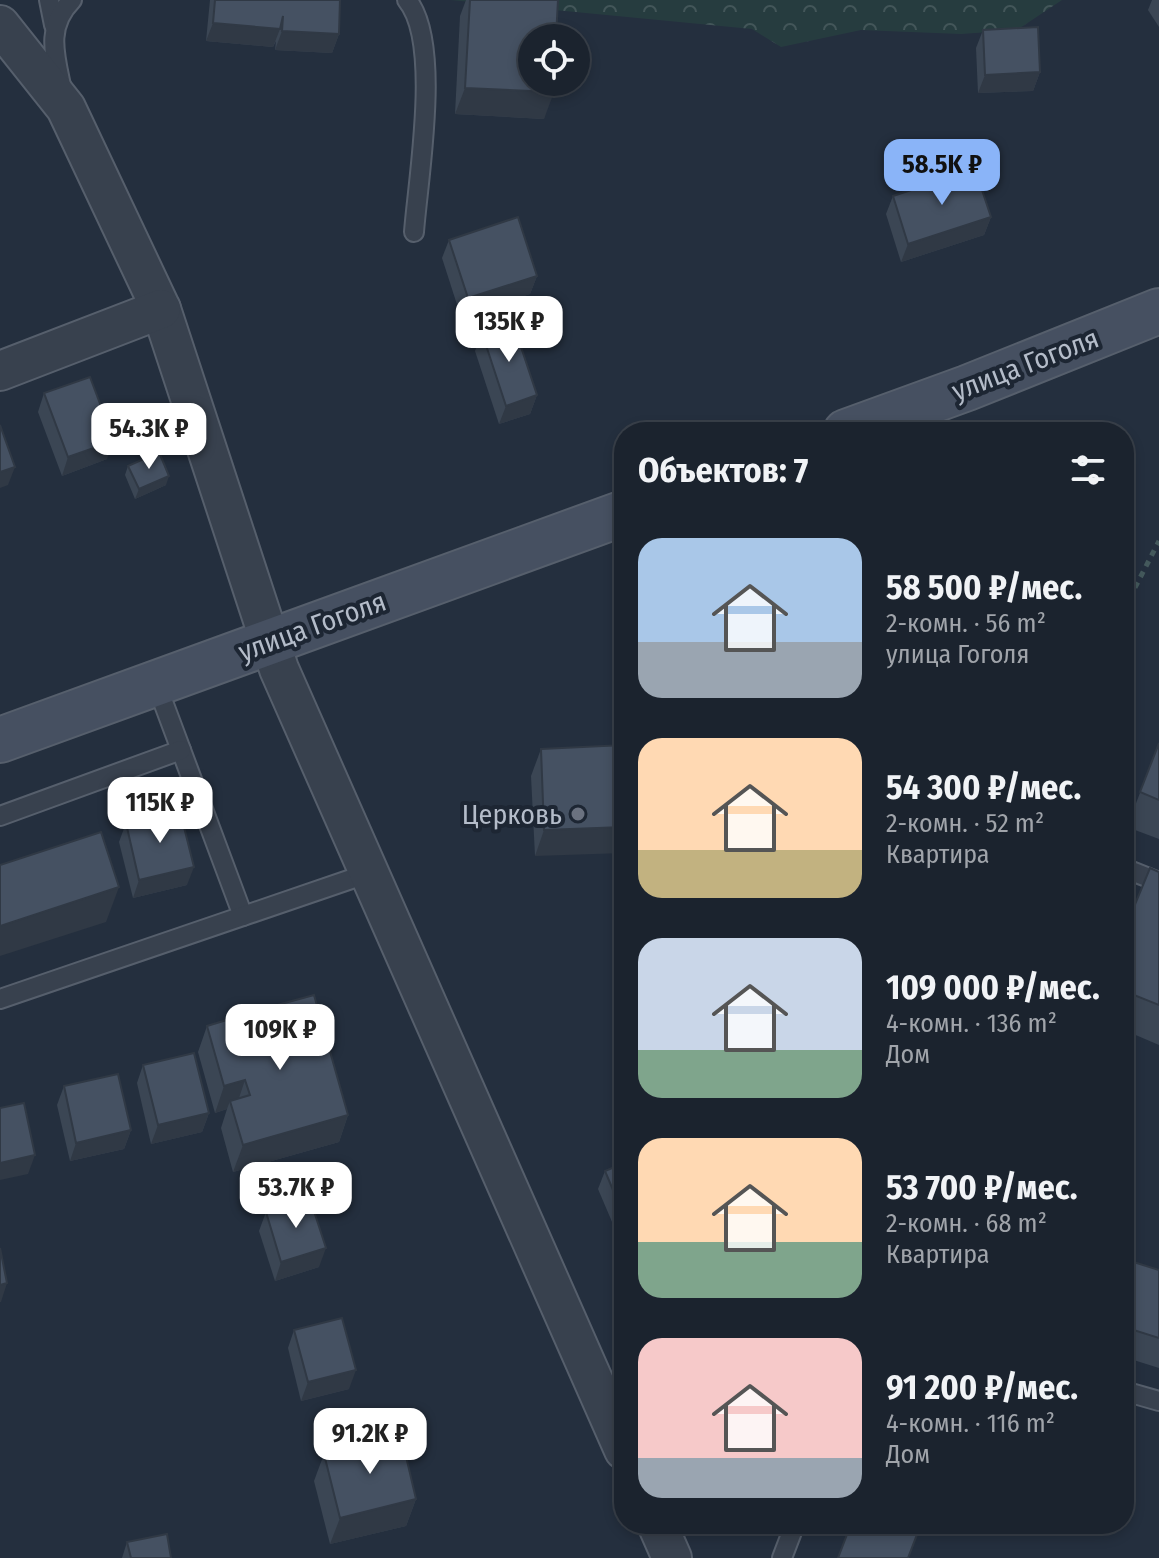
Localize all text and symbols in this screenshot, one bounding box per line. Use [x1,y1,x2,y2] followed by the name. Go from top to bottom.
[518,24,590,96] map controls
[518,24,590,96] button: locate
[868,139,1016,207] pin: 58.5K ₽
[902,149,982,180] text: 58.5K ₽
[444,296,574,364] pin: 135K ₽
[474,306,544,337] text: 135K ₽
[947,321,1103,408] street label: улица Гоголя
[75,403,223,471] pin: 54.3K ₽
[109,413,189,444] text: 54.3K ₽
[1066,448,1110,492] icon: filters
[638,450,808,491] text: Объектов: 7
[886,567,1082,608] text: 58 500 ₽/мес.
[702,570,798,666] icon: home
[234,585,390,668] street label: улица Гоголя
[886,608,1046,639] text: 2-комн. · 56 m²
[886,639,1029,670] text: улица Гоголя
[886,767,1081,808] text: 54 300 ₽/мес.
[702,770,798,866] icon: home
[95,777,225,845] pin: 115K ₽
[126,787,194,818] text: 115K ₽
[462,798,562,831] place label: Церковь
[569,805,587,823] marker: Церковь
[886,808,1044,839] text: 2-комн. · 52 m²
[886,839,990,870] text: Квартира
[886,967,1100,1008] text: 109 000 ₽/мес.
[702,970,798,1066] icon: home
[215,1004,345,1072] pin: 109K ₽
[886,1008,1057,1039] text: 4-комн. · 136 m²
[243,1014,317,1045] text: 109K ₽
[886,1039,930,1070] text: Дом
[222,1162,370,1230] pin: 53.7K ₽
[886,1167,1078,1208] text: 53 700 ₽/мес.
[702,1170,798,1266] icon: home
[258,1172,334,1203] text: 53.7K ₽
[886,1208,1047,1239] text: 2-комн. · 68 m²
[886,1239,990,1270] text: Квартира
[886,1367,1078,1408] text: 91 200 ₽/мес.
[702,1370,798,1466] icon: home
[296,1408,444,1476] pin: 91.2K ₽
[886,1408,1055,1439] text: 4-комн. · 116 m²
[332,1418,408,1449] text: 91.2K ₽
[886,1439,930,1470] text: Дом

